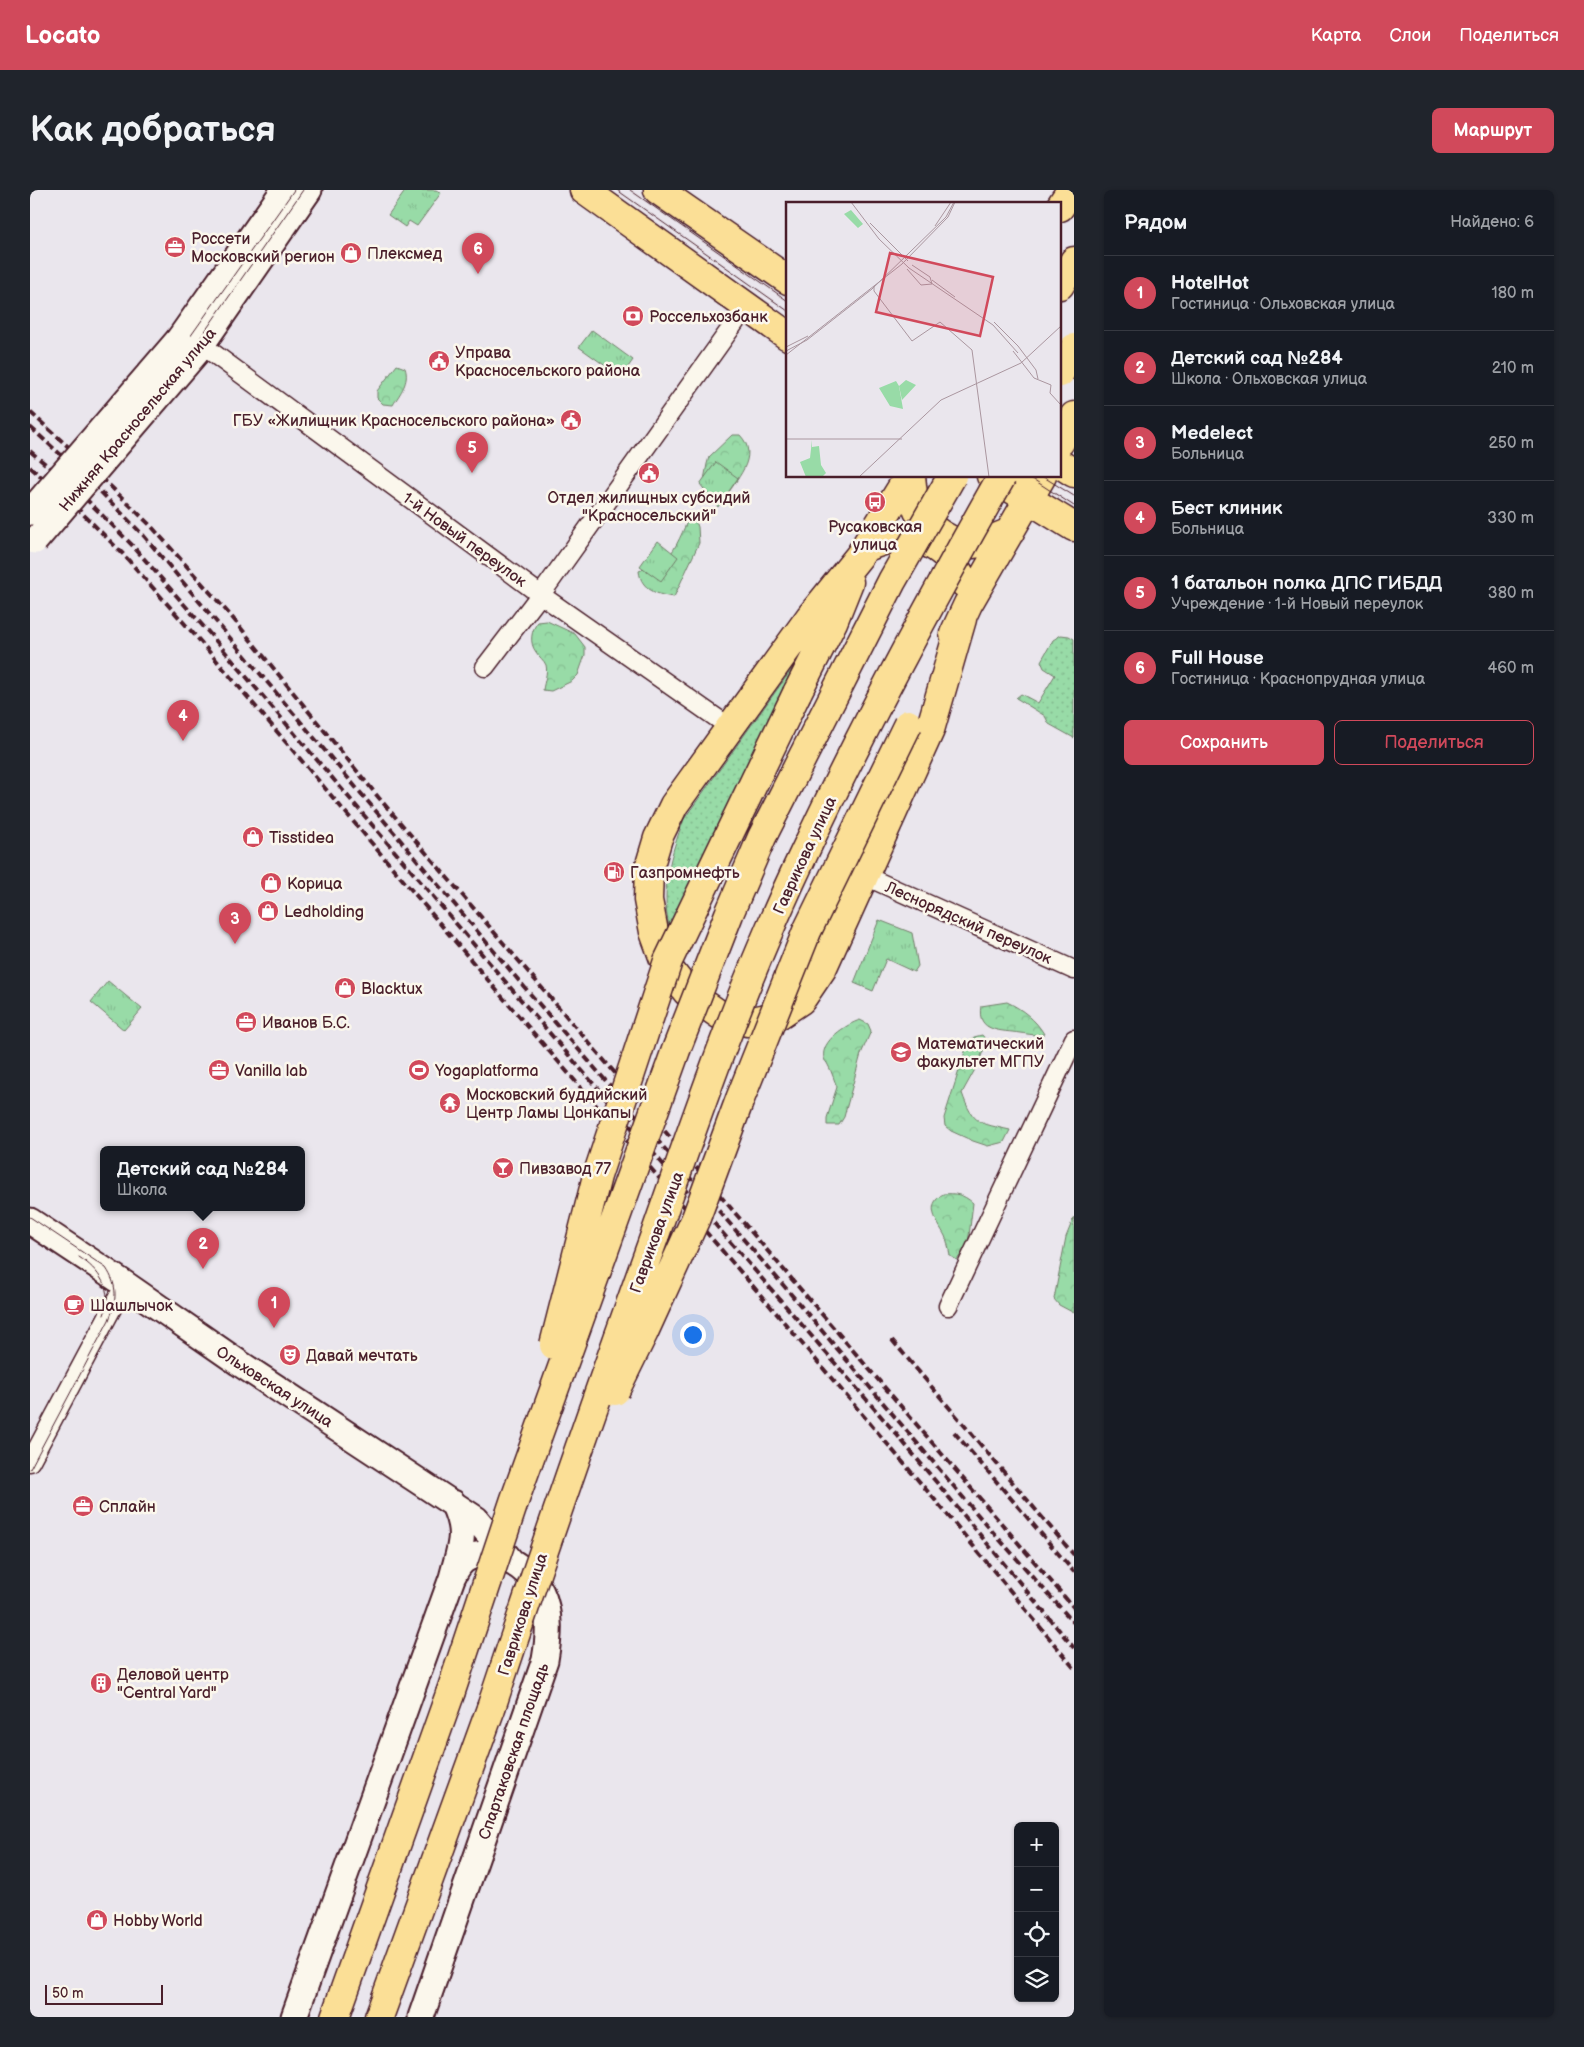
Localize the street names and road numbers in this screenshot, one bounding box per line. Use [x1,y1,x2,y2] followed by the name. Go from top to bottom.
[56,324,221,516] street label: Нижняя Красносельская улица
[398,489,530,592] street label: 1-й Новый переулок
[770,793,841,917] street label: Гаврикова улица
[881,878,1055,969] street label: Леснорядский переулок
[627,1169,688,1296] street label: Гаврикова улица
[212,1342,337,1432] street label: Ольховская улица
[495,1550,552,1678] street label: Гаврикова улица
[475,1661,554,1842] street label: Спартаковская площадь

